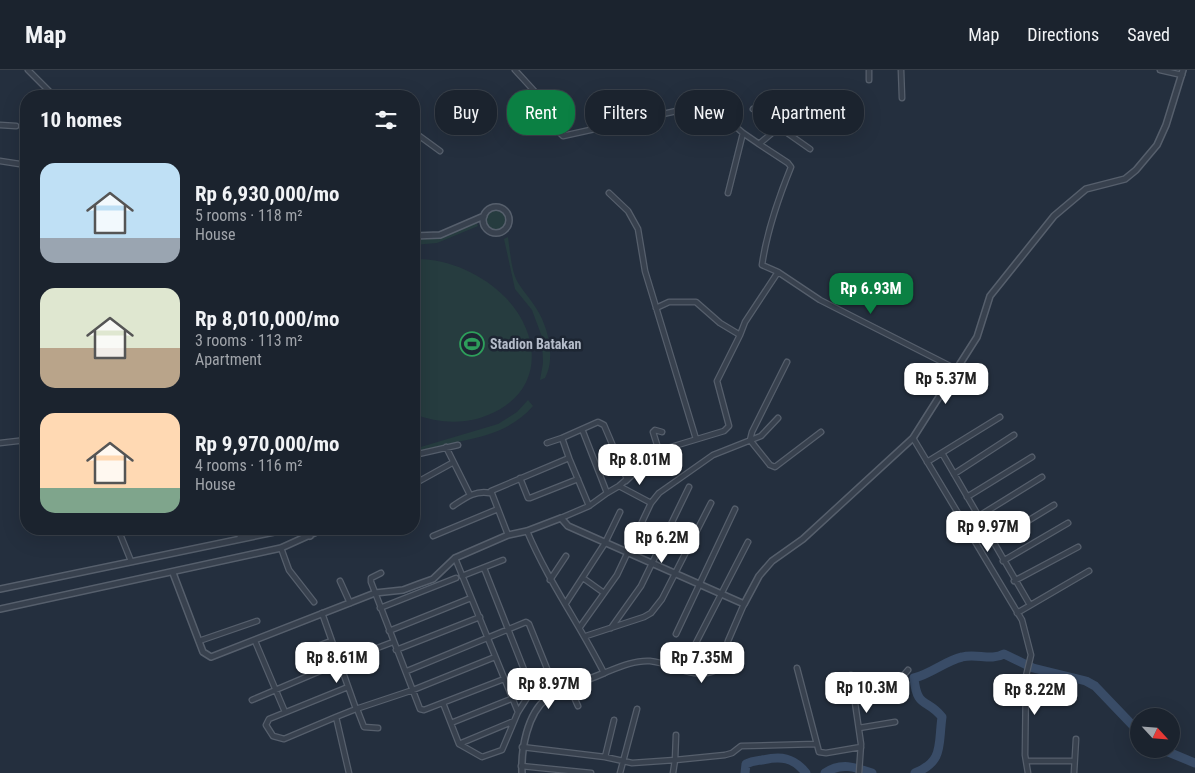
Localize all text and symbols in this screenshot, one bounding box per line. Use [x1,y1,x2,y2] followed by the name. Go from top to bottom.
[25,21,66,49] text: Map
[968,24,999,45] text: Map
[1027,24,1099,45] text: Directions
[1127,24,1170,45] text: Saved
[435,90,497,135] chip: Buy
[507,90,575,135] chip: Rent
[585,90,665,135] chip: Filters
[675,90,743,135] chip: New
[753,90,864,135] chip: Apartment
[372,106,400,134] icon: filters
[40,108,122,132] text: 10 homes
[195,182,339,206] text: Rp 6,930,000/mo
[80,183,140,243] icon: home
[195,206,303,225] text: 5 rooms · 118 m²
[195,225,235,244] text: House
[819,272,923,315] pin: Rp 6.93M
[840,279,902,298] text: Rp 6.93M
[195,307,339,331] text: Rp 8,010,000/mo
[80,308,140,368] icon: home
[195,331,303,350] text: 3 rooms · 113 m²
[459,331,485,357] sports icon: Stadion Batakan
[490,336,582,352] place label: Stadion Batakan
[195,350,262,369] text: Apartment
[894,362,998,405] pin: Rp 5.37M
[915,369,977,388] text: Rp 5.37M
[195,432,339,456] text: Rp 9,970,000/mo
[80,433,140,493] icon: home
[588,444,692,486] pin: Rp 8.01M
[609,450,671,469] text: Rp 8.01M
[195,456,303,475] text: 4 rooms · 116 m²
[195,475,235,494] text: House
[936,510,1040,553] pin: Rp 9.97M
[957,517,1019,536] text: Rp 9.97M
[616,522,708,564] pin: Rp 6.2M
[635,528,689,547] text: Rp 6.2M
[285,642,389,684] pin: Rp 8.61M
[650,642,754,684] pin: Rp 7.35M
[306,648,368,667] text: Rp 8.61M
[671,648,733,667] text: Rp 7.35M
[497,668,601,710] pin: Rp 8.97M
[815,672,919,714] pin: Rp 10.3M
[518,674,580,693] text: Rp 8.97M
[983,674,1087,716] pin: Rp 8.22M
[836,678,898,697] text: Rp 10.3M
[1004,680,1066,699] text: Rp 8.22M
[1130,708,1180,758] north arrow
[1130,708,1180,758] map controls

